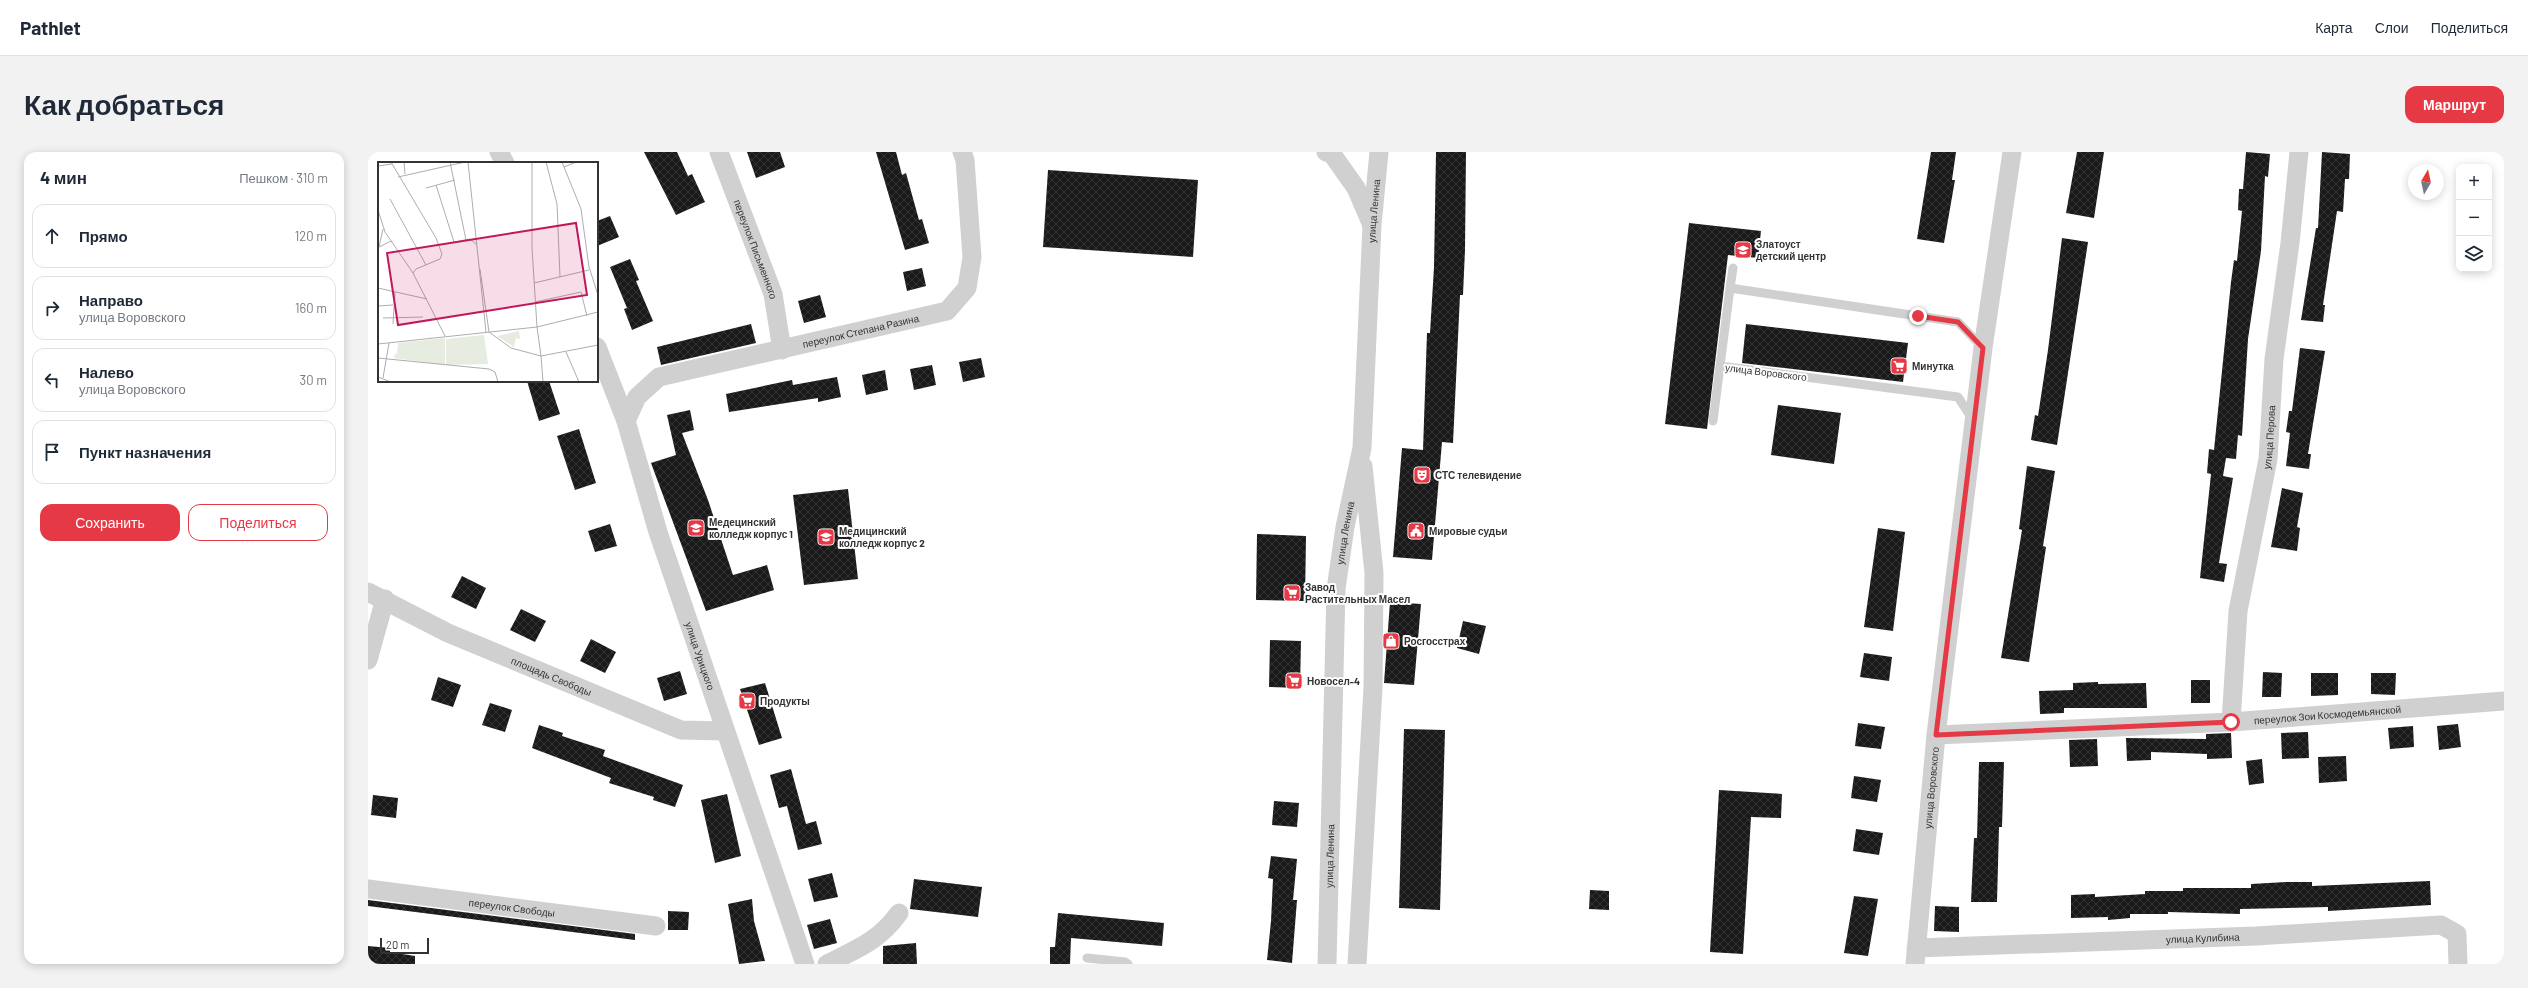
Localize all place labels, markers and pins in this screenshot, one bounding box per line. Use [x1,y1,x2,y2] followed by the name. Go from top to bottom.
[1756,238,1826,262] place label: Златоуст детский центр
[1733,240,1753,260] school or university icon: Златоуст детский центр
[1889,356,1909,376] supermarket icon: Минутка
[1912,360,1954,372] place label: Минутка
[1412,465,1432,485] theatre icon: СТС телевидение
[1435,469,1522,481] place label: СТС телевидение
[709,516,793,540] place label: Медецинский колледж корпус 1
[686,518,706,538] school or university icon: Медецинский колледж корпус 1
[1406,521,1426,541] public building icon: Мировые судьи
[839,525,925,549] place label: Медицинский колледж корпус 2
[1429,525,1507,537] place label: Мировые судьи
[816,527,836,547] school or university icon: Медицинский колледж корпус 2
[1305,581,1410,605] place label: Завод Растительных Масел
[1282,583,1302,603] supermarket icon: Завод Растительных Масел
[1381,631,1401,651] shop icon: Росгосстрах
[1404,635,1466,647] place label: Росгосстрах
[1284,671,1304,691] supermarket icon: Новосел-4
[1307,675,1360,687] place label: Новосел-4
[737,691,757,711] supermarket icon: Продукты
[760,695,810,707] place label: Продукты

